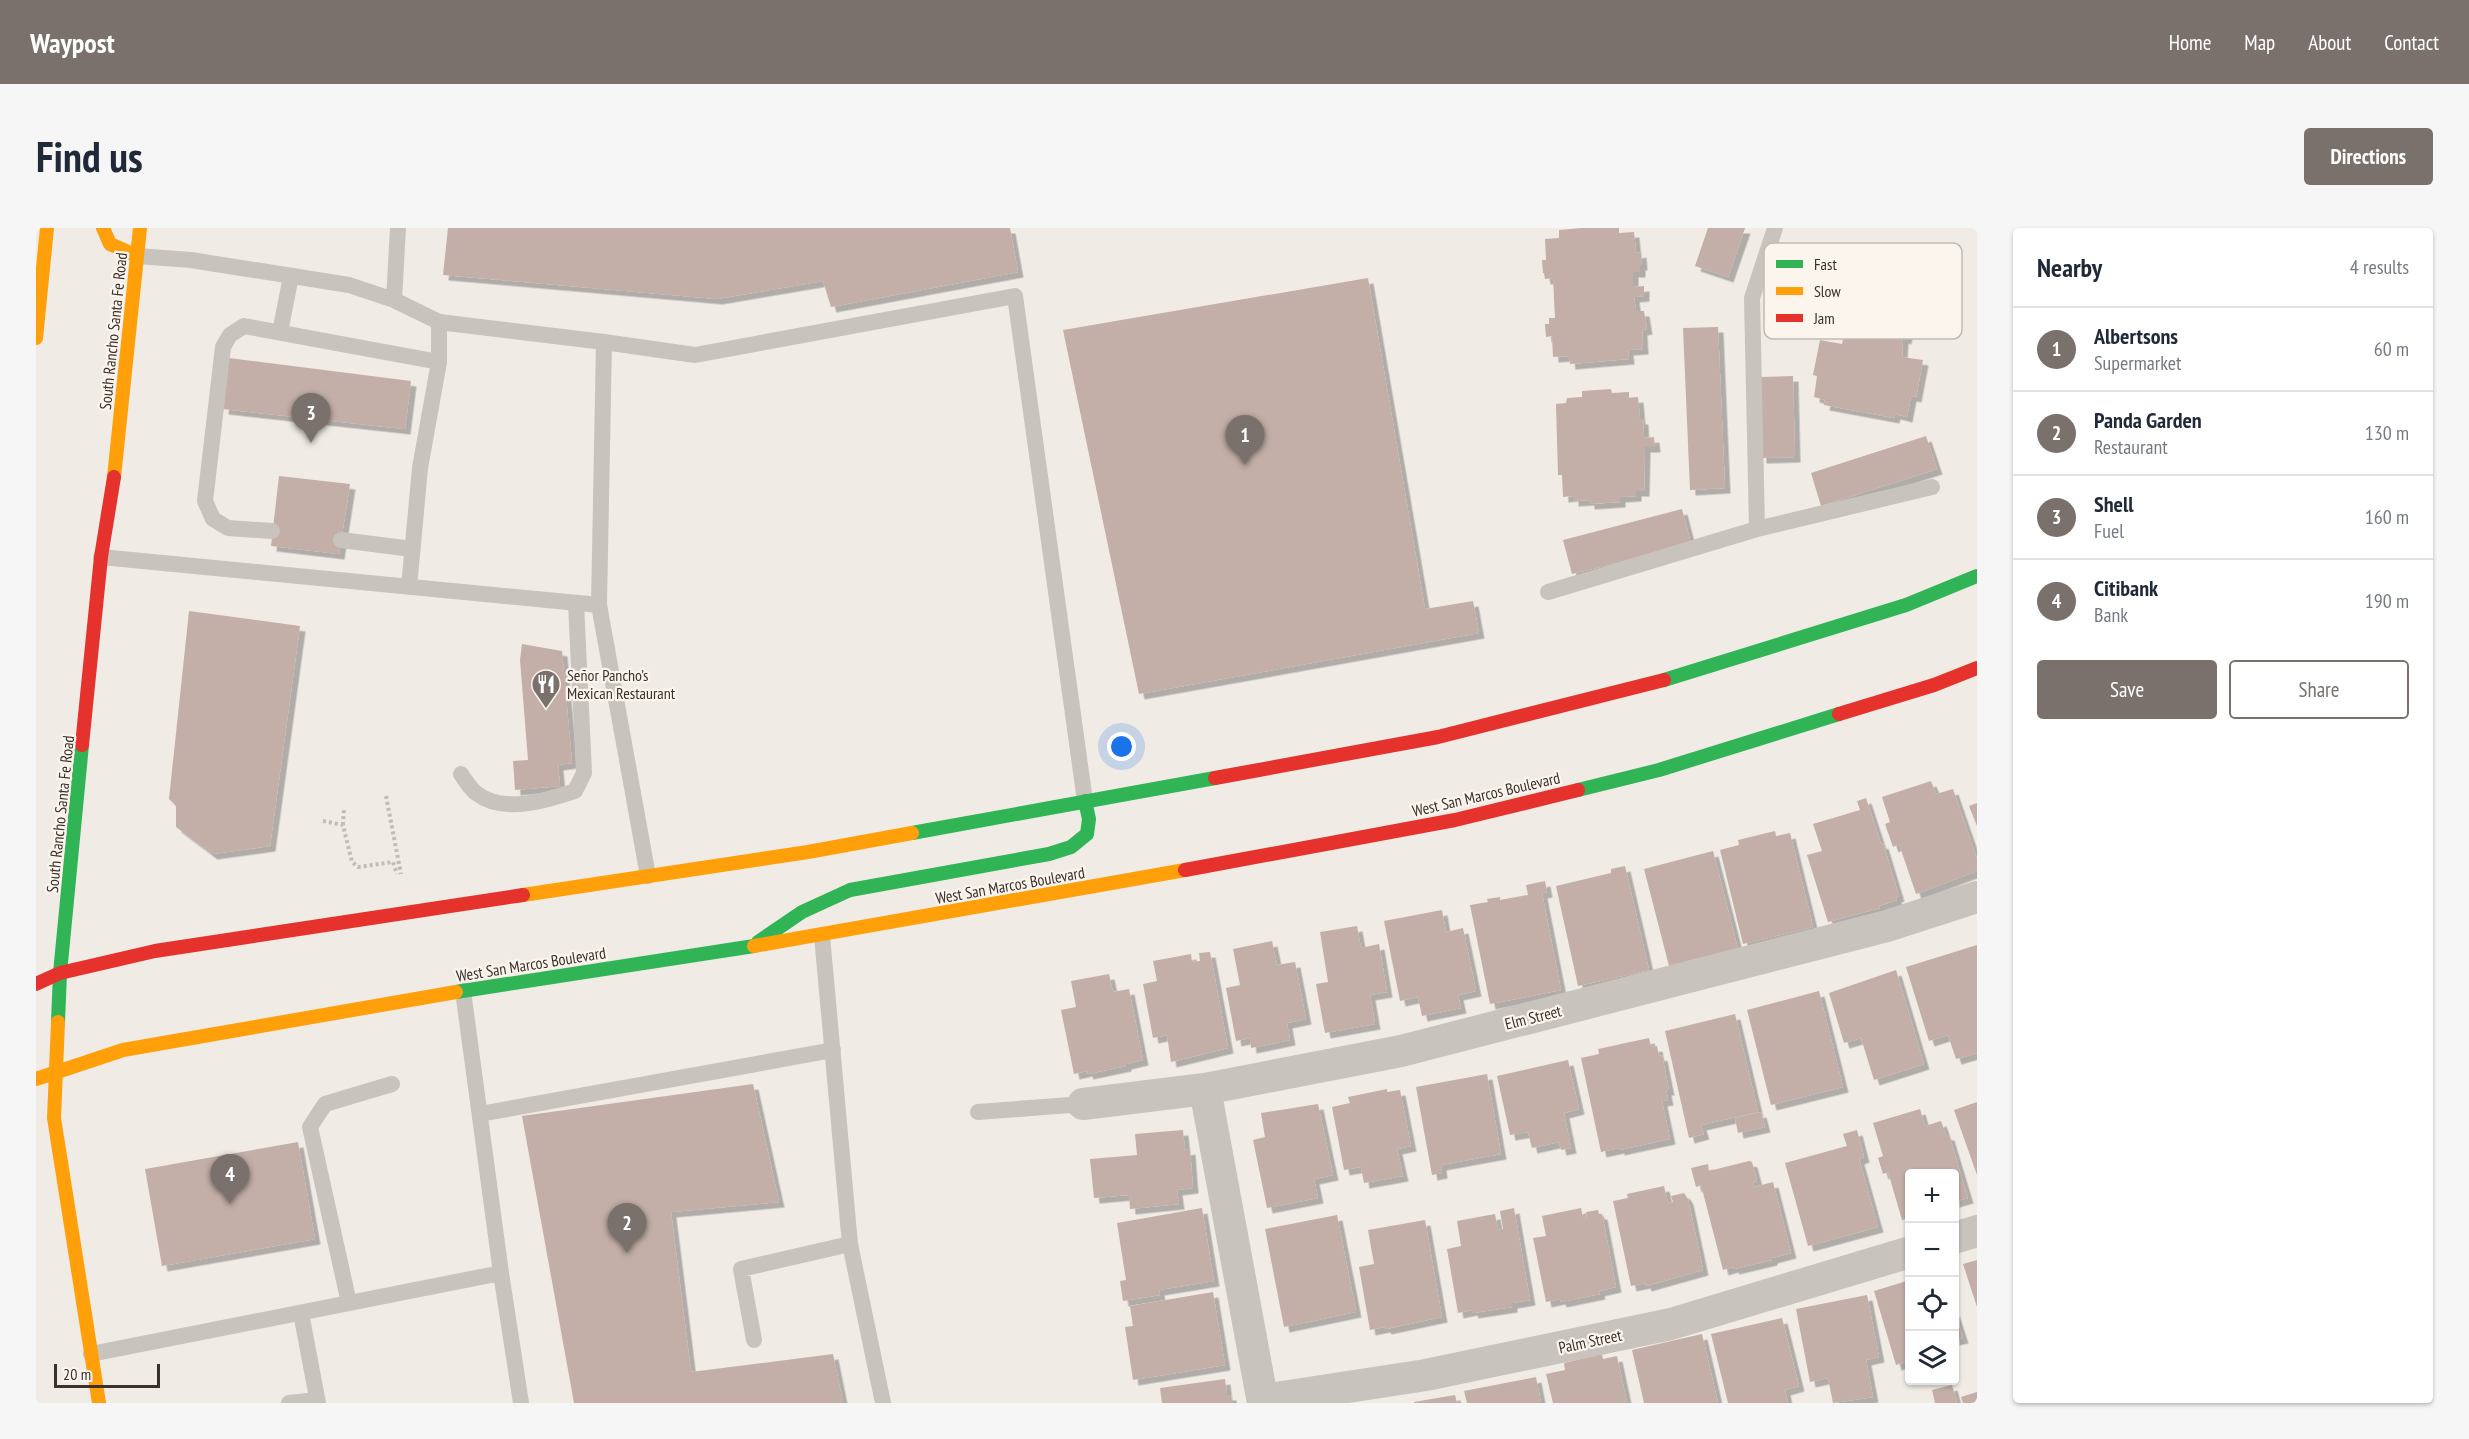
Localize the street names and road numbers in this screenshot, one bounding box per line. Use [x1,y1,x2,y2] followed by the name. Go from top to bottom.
[95,251,131,411] street label: South Rancho Santa Fe Road
[42,734,78,894] street label: South Rancho Santa Fe Road
[1410,767,1562,821] street label: West San Marcos Boulevard
[934,862,1086,908] street label: West San Marcos Boulevard
[455,942,607,986] street label: West San Marcos Boulevard
[1503,1000,1564,1034] street label: Elm Street
[1557,1324,1624,1357] street label: Palm Street

